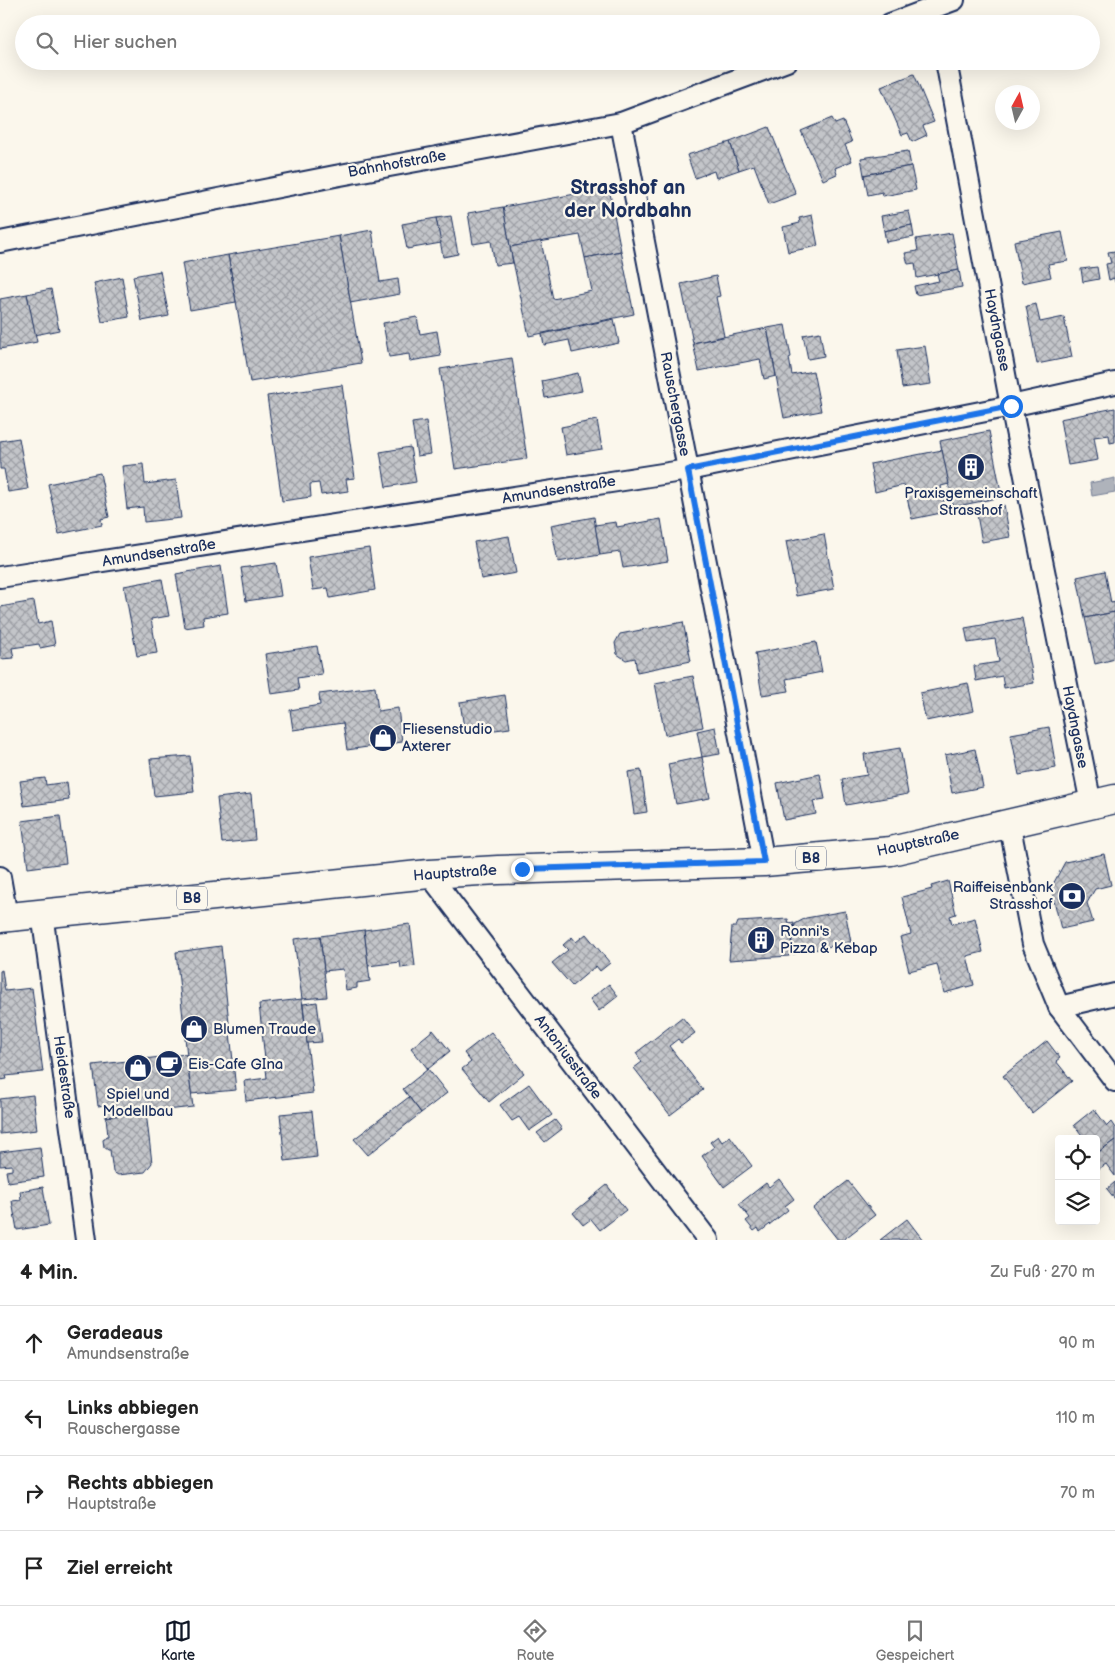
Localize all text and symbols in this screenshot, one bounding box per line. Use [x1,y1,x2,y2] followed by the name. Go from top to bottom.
[15,15,1100,70] search box
[33,29,61,57] icon: search
[73,31,177,54] text: Hier suchen
[995,85,1040,130] north arrow
[346,146,448,182] street label: Bahnhofstraße
[564,176,692,223] district label: Strasshof an der Nordbahn
[980,287,1014,373] street label: Haydngasse
[656,350,694,458] street label: Rauschergasse
[1000,395,1023,418] route start
[956,452,986,482] building icon: Praxisgemeinschaft Strasshof
[501,472,617,508] street label: Amundsenstraße
[904,484,1038,520] place label: Praxisgemeinschaft Strasshof
[101,535,217,571] street label: Amundsenstraße
[1058,684,1092,770] street label: Haydngasse
[402,720,492,756] place label: Fliesenstudio Axterer
[368,723,398,753] shop icon: Fliesenstudio Axterer
[875,825,961,861] street label: Hauptstraße
[796,846,826,870] road number: B8
[511,858,534,881] route end
[413,861,498,885] street label: Hauptstraße
[953,878,1054,914] place label: Raiffeisenbank Strasshof
[1057,881,1087,911] bank icon: Raiffeisenbank Strasshof
[177,886,207,910] road number: B8
[780,922,878,958] place label: Ronni's Pizza & Kebap
[746,925,776,955] building icon: Ronni's Pizza & Kebap
[530,1011,606,1103] street label: Antoniusstraße
[179,1014,209,1044] shop icon: Blumen Traude
[213,1020,316,1039] place label: Blumen Traude
[49,1034,79,1120] street label: Heidestraße
[154,1049,184,1079] cafe icon: Eis-Cafe GIna
[123,1053,153,1083] shop icon: Spiel und Modellbau
[188,1055,283,1074] place label: Eis-Cafe GIna
[103,1085,173,1121] place label: Spiel und Modellbau
[1055,1135,1100,1225] map controls
[1055,1135,1100,1180] button: locate
[1055,1180,1100,1225] button: layers
[20,1260,78,1285] text: 4 Min.
[990,1263,1095,1282] text: Zu Fuß · 270 m
[67,1322,163,1345] text: Geradeaus
[20,1329,48,1357] icon: ahead
[1059,1334,1095,1353] text: 90 m
[67,1345,189,1364] text: Amundsenstraße
[67,1397,199,1420] text: Links abbiegen
[20,1404,48,1432] icon: left
[1056,1409,1095,1428] text: 110 m
[67,1420,180,1439] text: Rauschergasse
[67,1472,214,1495] text: Rechts abbiegen
[20,1479,48,1507] icon: right
[1060,1484,1095,1503] text: 70 m
[67,1495,156,1514] text: Hauptstraße
[20,1554,48,1582] icon: arrive
[67,1557,173,1580] text: Ziel erreicht
[161,1617,195,1664] tab: Karte
[517,1617,554,1664] tab: Route
[876,1617,954,1664] tab: Gespeichert

